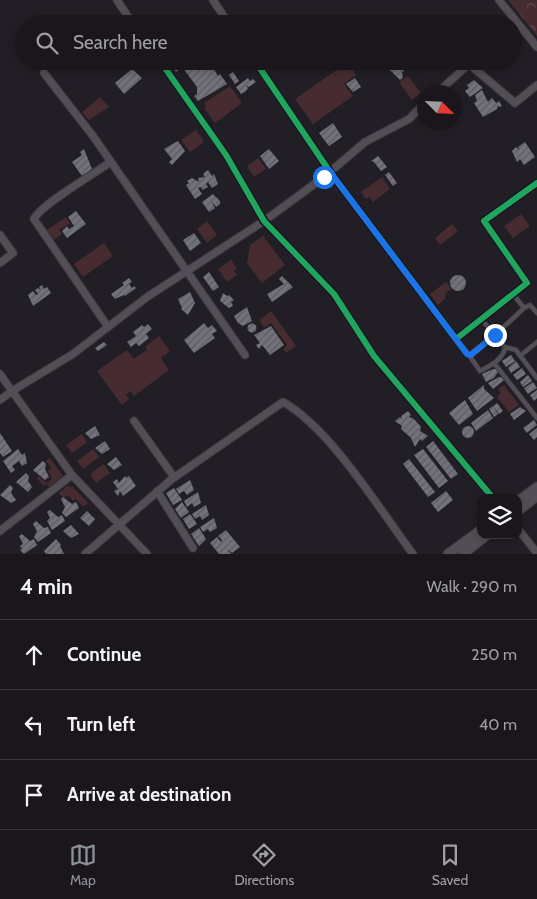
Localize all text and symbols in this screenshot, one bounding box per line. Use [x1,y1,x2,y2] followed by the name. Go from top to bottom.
[15,15,522,70] search box
[33,29,61,57] icon: search
[73,31,167,54] text: Search here
[417,85,462,130] north arrow
[313,166,336,189] route start
[484,324,507,347] route end
[477,494,522,539] map controls
[477,494,522,539] button: layers
[20,574,73,599] text: 4 min
[427,577,517,596] text: Walk · 290 m
[20,641,48,669] icon: ahead
[67,643,141,666] text: Continue
[471,645,517,664] text: 250 m
[20,711,48,739] icon: left
[67,713,135,736] text: Turn left
[479,715,517,734] text: 40 m
[20,781,48,809] icon: arrive
[67,783,231,806] text: Arrive at destination
[69,841,97,889] tab: Map
[234,841,294,889] tab: Directions
[432,841,468,889] tab: Saved

